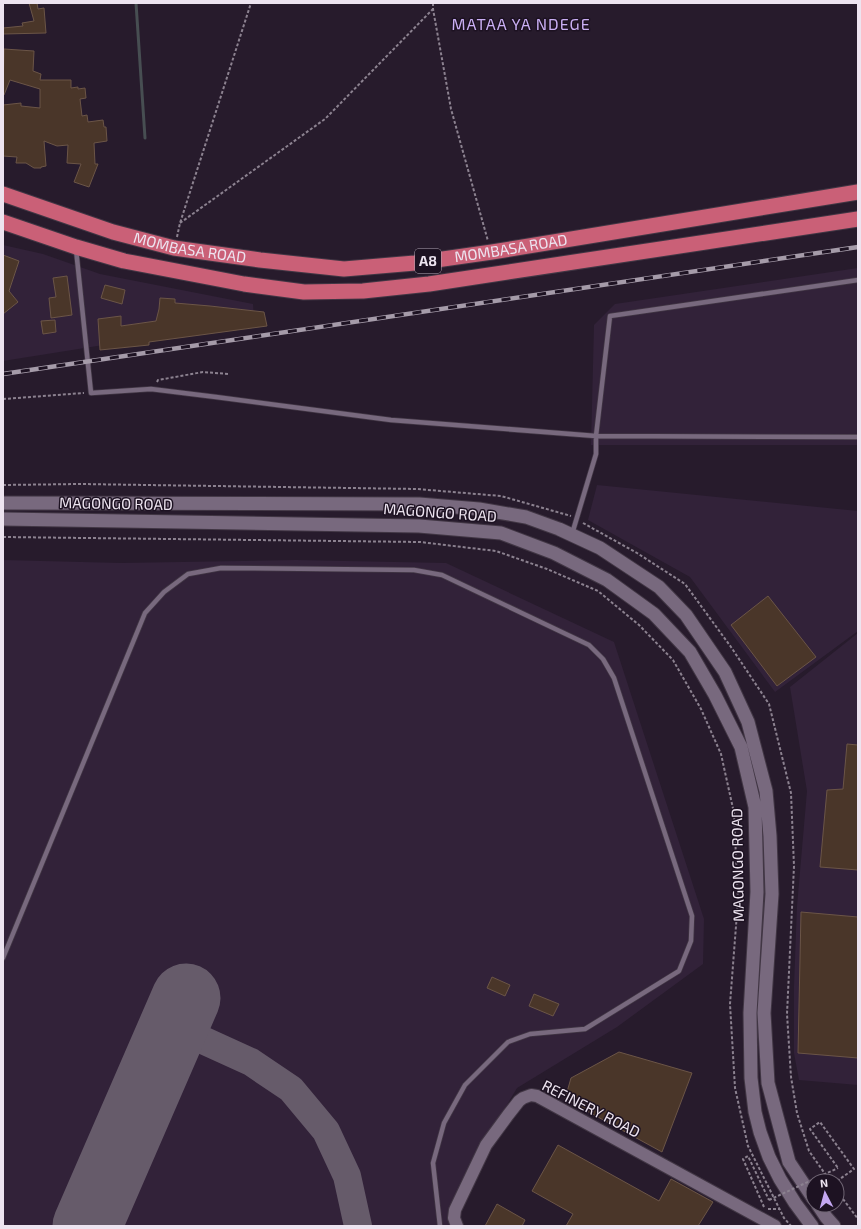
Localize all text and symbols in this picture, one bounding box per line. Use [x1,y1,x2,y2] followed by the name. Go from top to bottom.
[451,14,591,33] district label: MATAA YA NDEGE
[132,228,247,266] street label: MOMBASA ROAD
[453,230,569,265] street label: MOMBASA ROAD
[415,249,441,273] road number: A8
[59,493,173,513] street label: MAGONGO ROAD
[383,499,497,525] street label: MAGONGO ROAD
[727,808,747,922] street label: MAGONGO ROAD
[539,1076,644,1141] street label: REFINERY ROAD
[805,1173,845,1213] north arrow
[819,1176,829,1189] text: N

